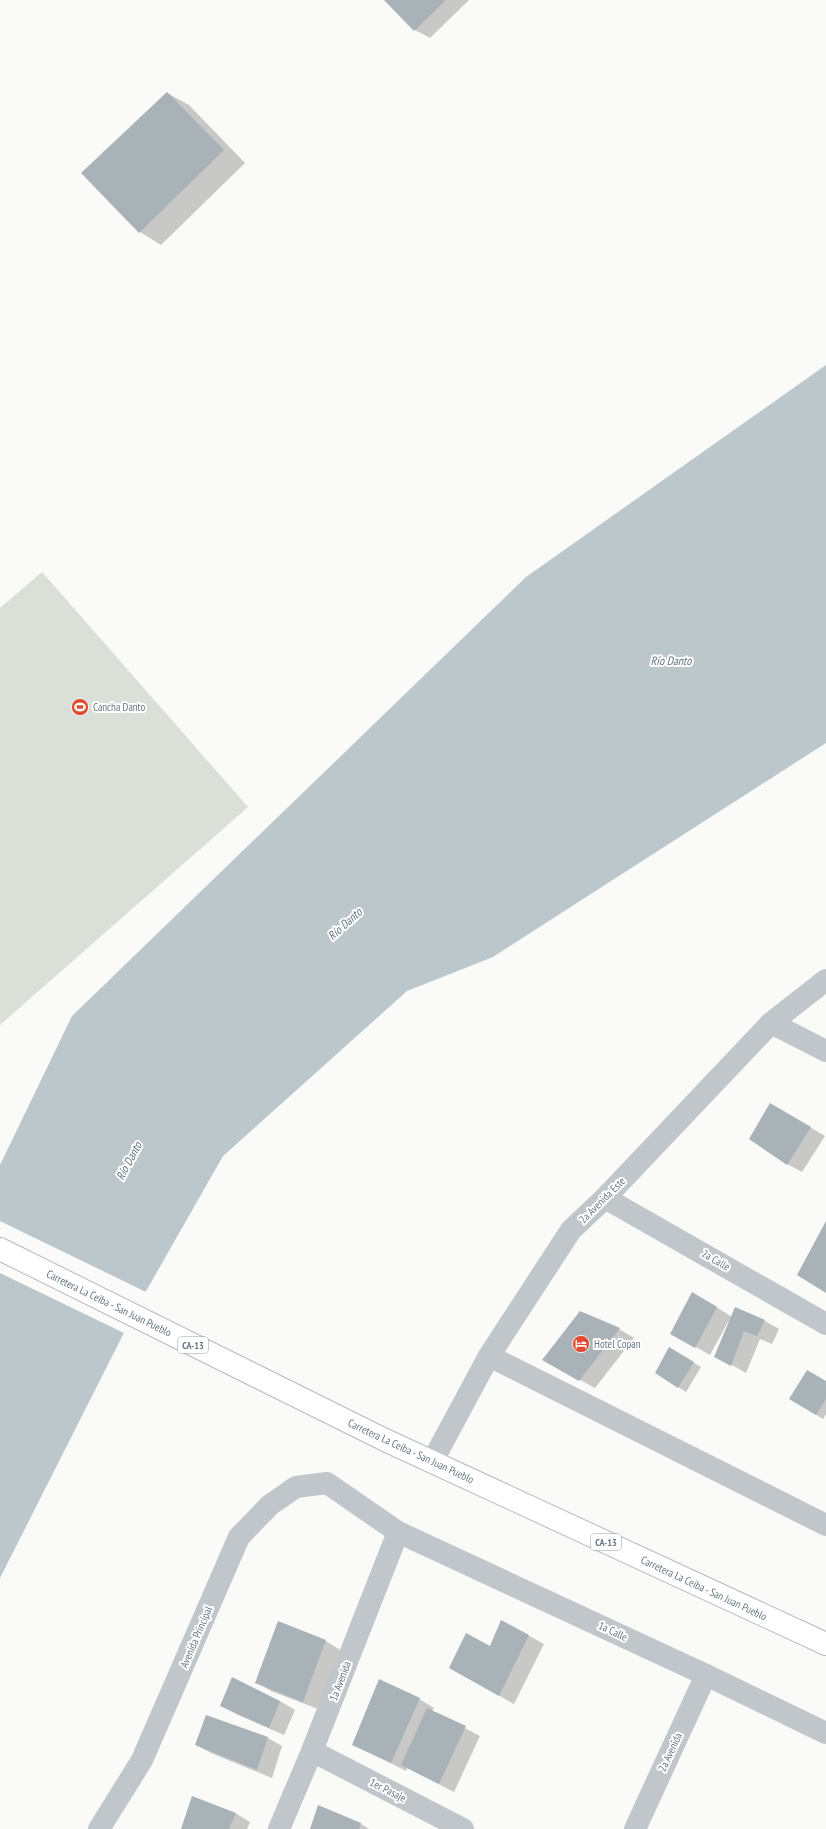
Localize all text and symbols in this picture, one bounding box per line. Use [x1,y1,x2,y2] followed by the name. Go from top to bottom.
[651,653,692,668] water label: Río Danto
[70,697,90,717] sports icon: Cancha Danto
[93,700,146,714] place label: Cancha Danto
[324,904,365,943] water label: Río Danto
[112,1138,145,1182] water label: Río Danto
[576,1174,628,1226] street label: 2a Avenida Este
[699,1246,733,1274] street label: 2a Calle
[44,1267,174,1340] street label: Carretera La Ceiba - San Juan Pueblo
[571,1334,591,1354] hotel icon: Hotel Copan
[178,1337,208,1353] road number: CA-13
[594,1337,641,1351] place label: Hotel Copan
[346,1416,476,1486] street label: Carretera La Ceiba - San Juan Pueblo
[591,1534,621,1550] road number: CA-13
[639,1553,769,1623] street label: Carretera La Ceiba - San Juan Pueblo
[177,1604,215,1670] street label: Avenida Principal
[596,1618,630,1644] street label: 1a Calle
[326,1659,354,1703] street label: 1a Avenida
[655,1730,685,1774] street label: 2a Avenida
[367,1775,409,1805] street label: 1er Pasaje

